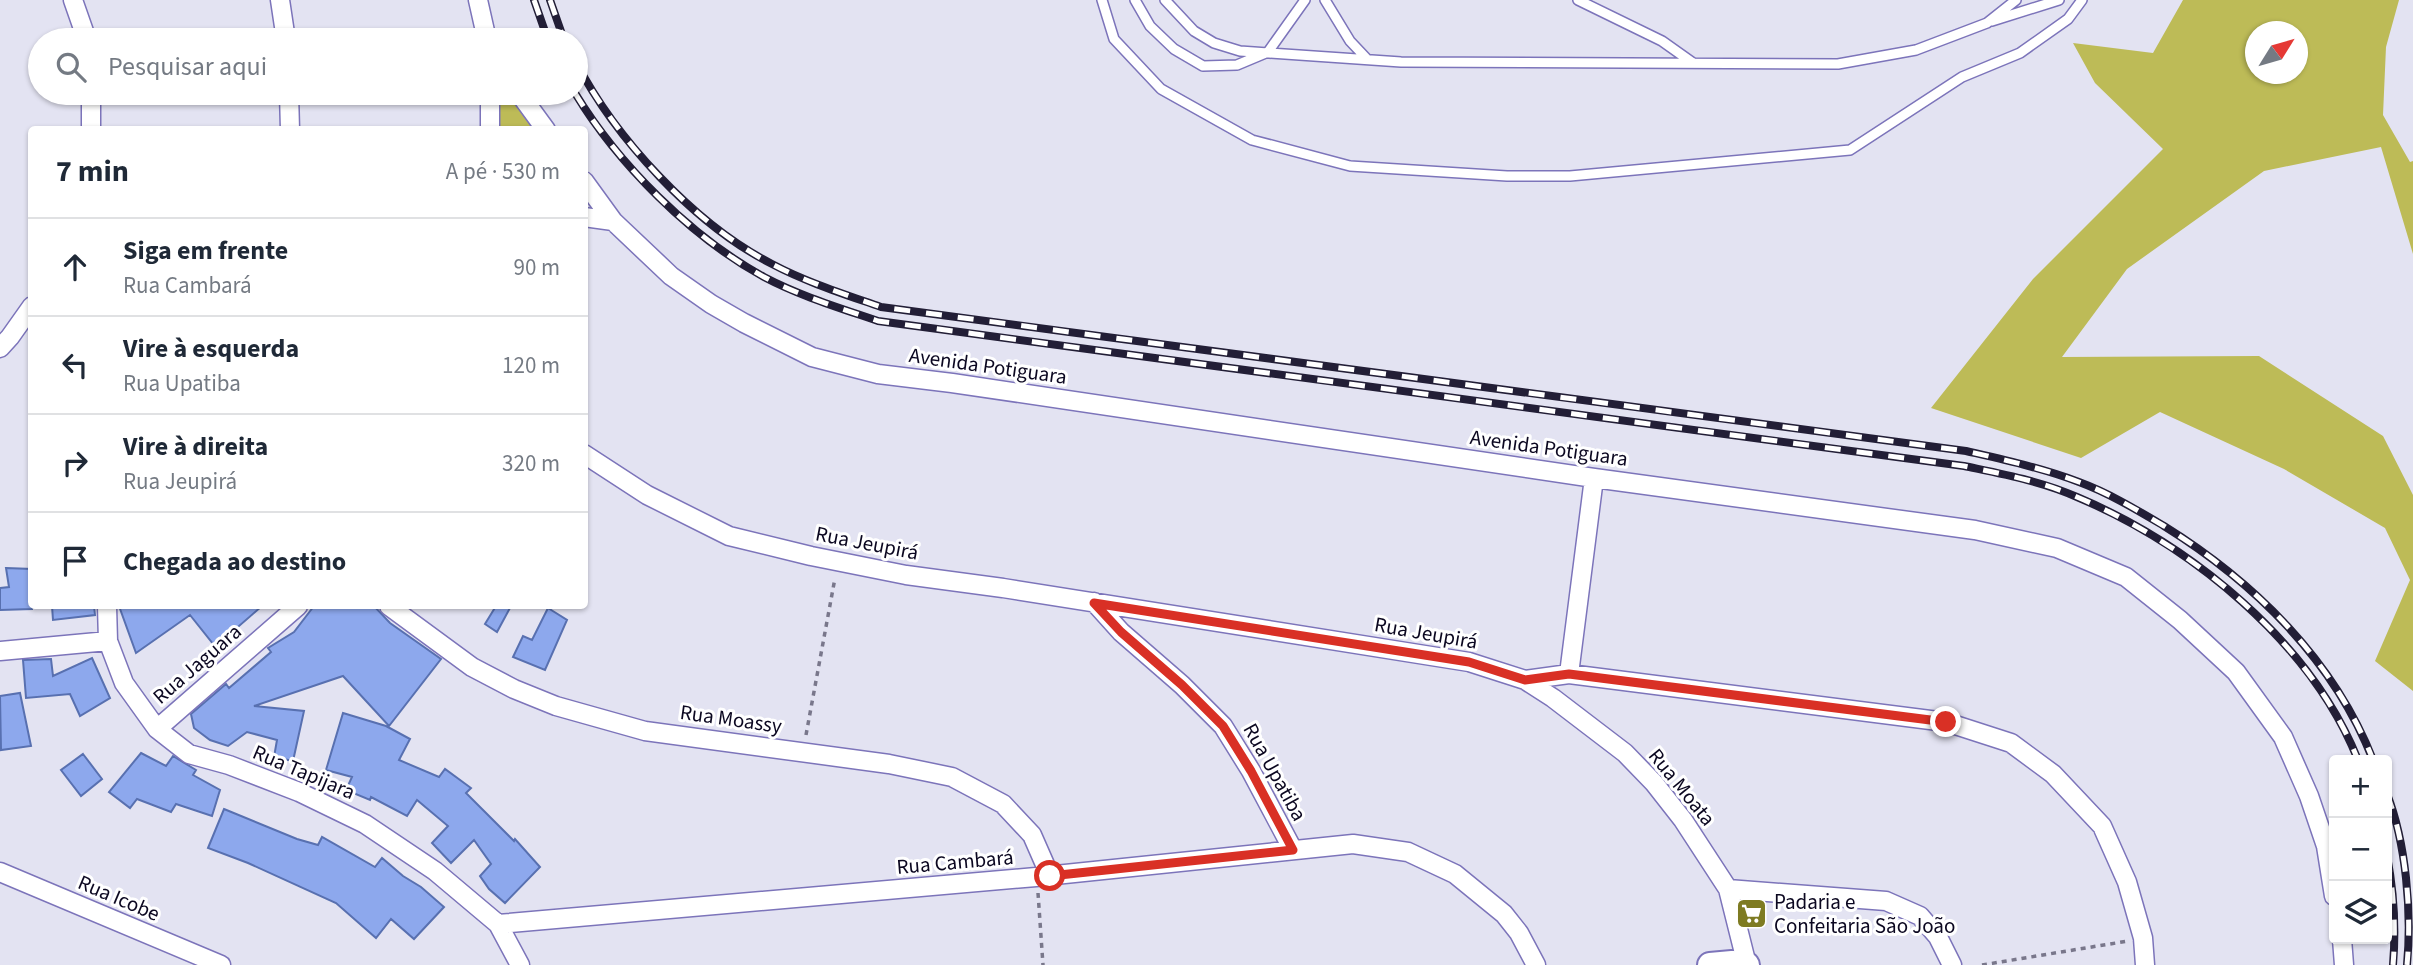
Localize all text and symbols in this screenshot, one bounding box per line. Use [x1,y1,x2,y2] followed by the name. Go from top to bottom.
[2245,21,2308,84] north arrow
[28,28,588,105] search box
[52,48,90,86] icon: search
[108,48,267,85] text: Pesquisar aqui
[56,150,129,193] text: 7 min
[446,155,560,188] text: A pé · 530 m
[123,232,288,269] text: Siga em frente
[56,248,94,286] icon: ahead
[513,251,560,284] text: 90 m
[123,269,252,302] text: Rua Cambará
[123,330,299,367] text: Vire à esquerda
[907,340,1069,392] street label: Avenida Potiguara
[56,346,94,384] icon: left
[502,349,560,382] text: 120 m
[123,367,241,400] text: Rua Upatiba
[1468,422,1630,474] street label: Avenida Potiguara
[123,428,268,465] text: Vire à direita
[56,444,94,482] icon: right
[502,447,560,480] text: 320 m
[123,465,237,498] text: Rua Jeupirá
[813,518,921,568] street label: Rua Jeupirá
[56,542,94,580] icon: arrive
[123,543,346,580] text: Chegada ao destino
[1372,609,1480,657] street label: Rua Jeupirá
[146,617,248,711] street label: Rua Jaguara
[678,697,784,741] street label: Rua Moassy
[1930,706,1961,737] route end
[1236,718,1314,826] street label: Rua Upatiba
[248,737,360,807] street label: Rua Tapijara
[1641,742,1723,832] street label: Rua Moata
[2329,755,2392,944] map controls
[2329,755,2392,818] button: +
[2329,818,2392,881] button: −
[895,842,1015,882] street label: Rua Cambará
[1034,860,1065,891] route start
[73,867,165,929] street label: Rua Icobe
[2329,881,2392,944] button: layers
[1774,887,1955,941] place label: Padaria e Confeitaria São João
[1734,897,1768,931] supermarket icon: Padaria e Confeitaria São João

